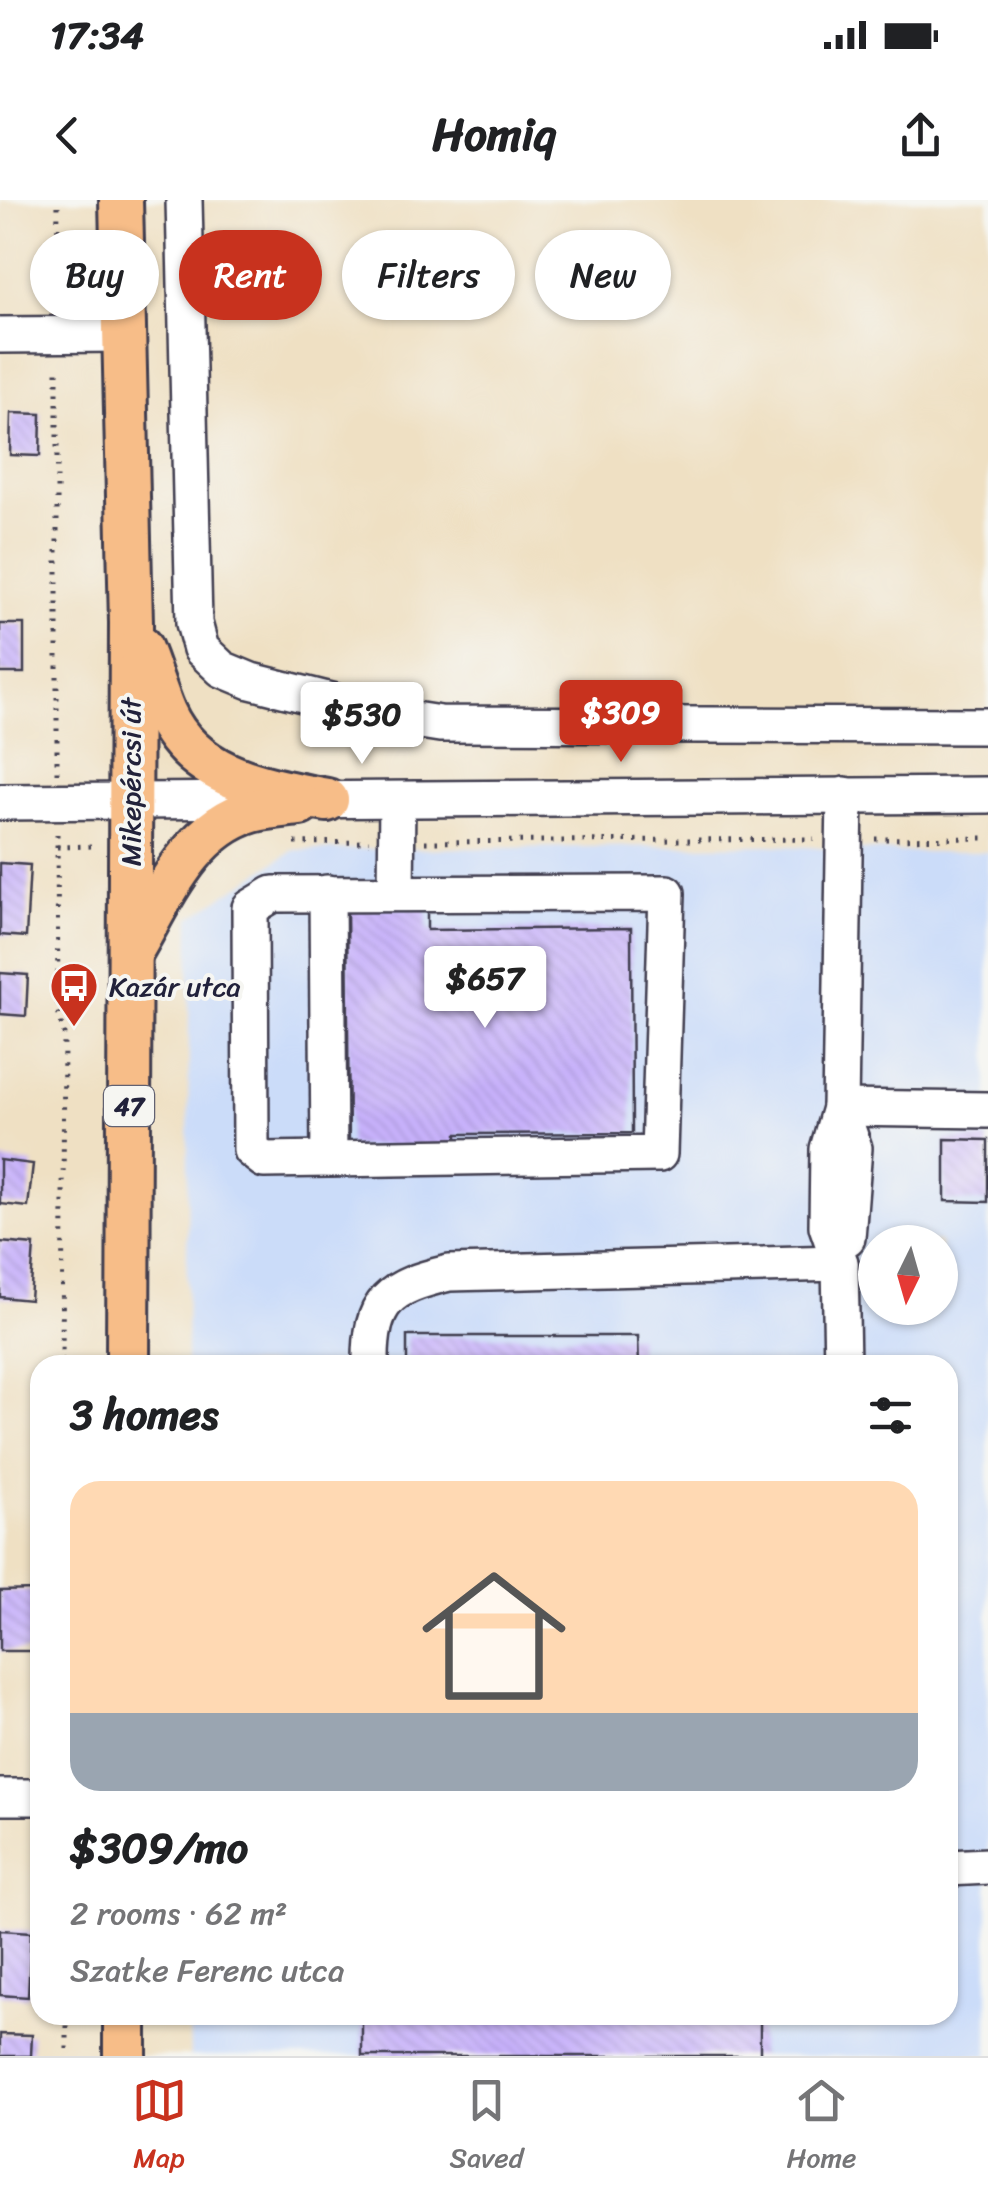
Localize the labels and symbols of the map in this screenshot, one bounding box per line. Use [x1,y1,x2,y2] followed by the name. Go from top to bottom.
[562,680,680,765] pin: $309
[303,682,421,767] pin: $530
[106,696,155,866] street label: Mikepércsi út
[426,946,544,1031] pin: $657
[48,960,100,1028] bus stop icon: Kazár utca
[109,962,241,1011] place label: Kazár utca
[104,1086,154,1126] road number: 47
[858,1225,958,1325] north arrow

